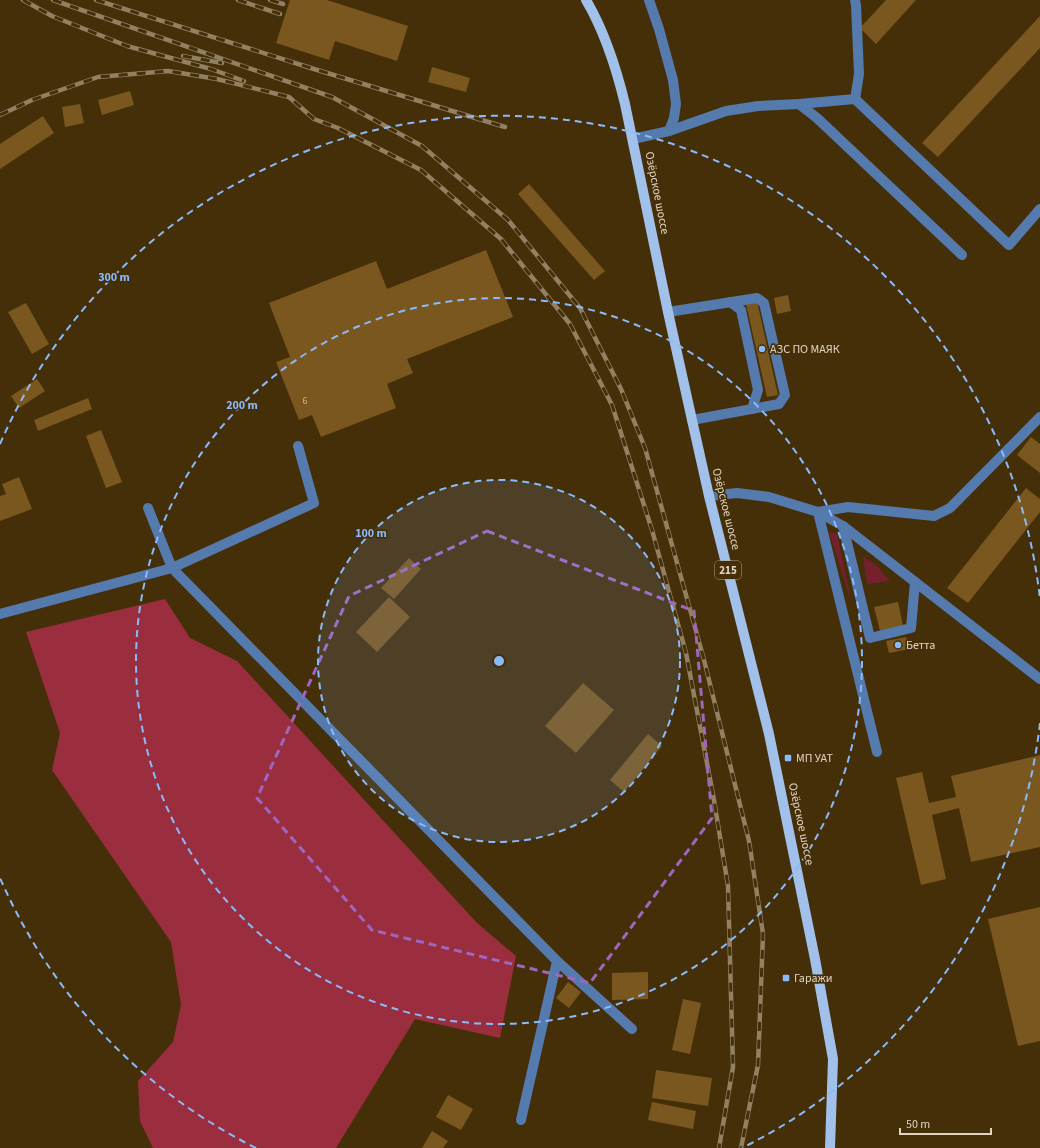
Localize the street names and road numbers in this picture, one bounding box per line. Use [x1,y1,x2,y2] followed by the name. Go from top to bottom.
[641,150,673,236] street label: Озёрское шоссе
[708,466,744,552] street label: Озёрское шоссе
[715,561,741,579] road number: 215
[784,781,818,867] street label: Озёрское шоссе

